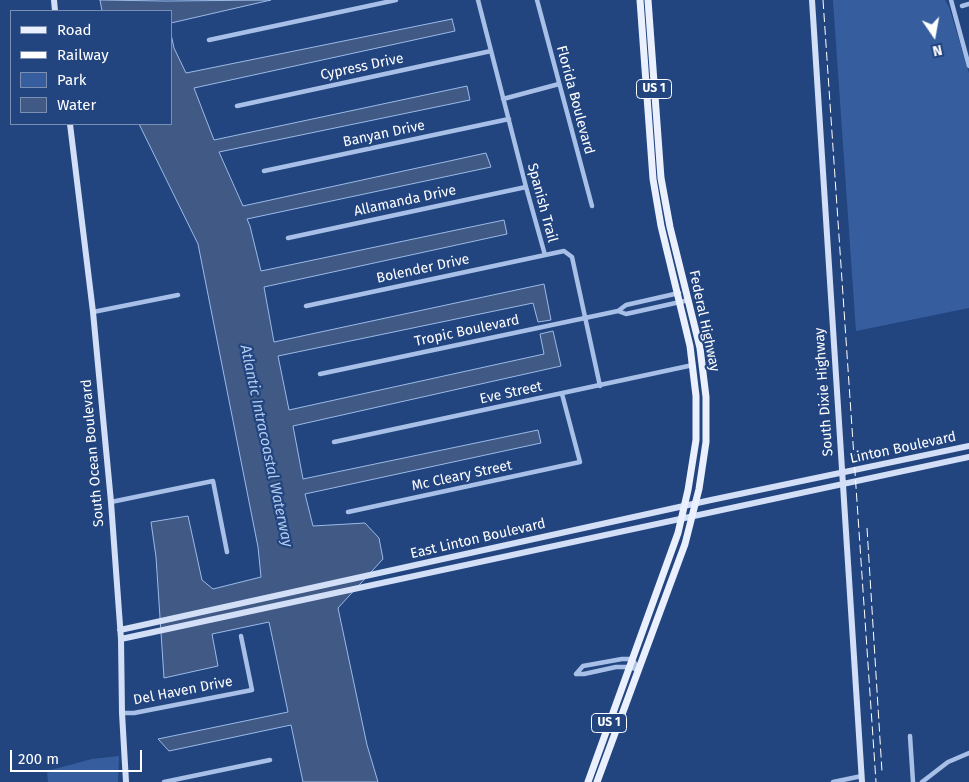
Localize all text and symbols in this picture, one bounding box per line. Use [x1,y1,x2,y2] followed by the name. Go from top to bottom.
[10,10,172,125] legend
[909,10,959,60] north arrow
[57,21,92,39] text: Road
[931,41,944,59] text: N
[552,44,598,156] street label: Florida Boulevard
[57,46,109,64] text: Railway
[319,50,405,84] street label: Cypress Drive
[57,71,87,89] text: Park
[636,80,672,98] road number: US 1
[57,96,96,114] text: Water
[342,117,426,151] street label: Banyan Drive
[523,162,561,244] street label: Spanish Trail
[352,182,458,220] street label: Allamanda Drive
[375,251,471,287] street label: Bolender Drive
[685,269,723,373] street label: Federal Highway
[413,312,521,350] street label: Tropic Boulevard
[811,327,837,457] street label: South Dixie Highway
[236,343,296,549] water label: Atlantic Intracoastal Waterway
[78,378,108,528] street label: South Ocean Boulevard
[478,378,544,408] street label: Eve Street
[848,429,958,467] street label: Linton Boulevard
[410,457,514,495] street label: Mc Cleary Street
[409,515,547,563] street label: East Linton Boulevard
[132,673,234,709] street label: Del Haven Drive
[592,714,626,732] road number: US 1
[12,740,145,772] scale bar
[18,750,59,768] text: 200 m

